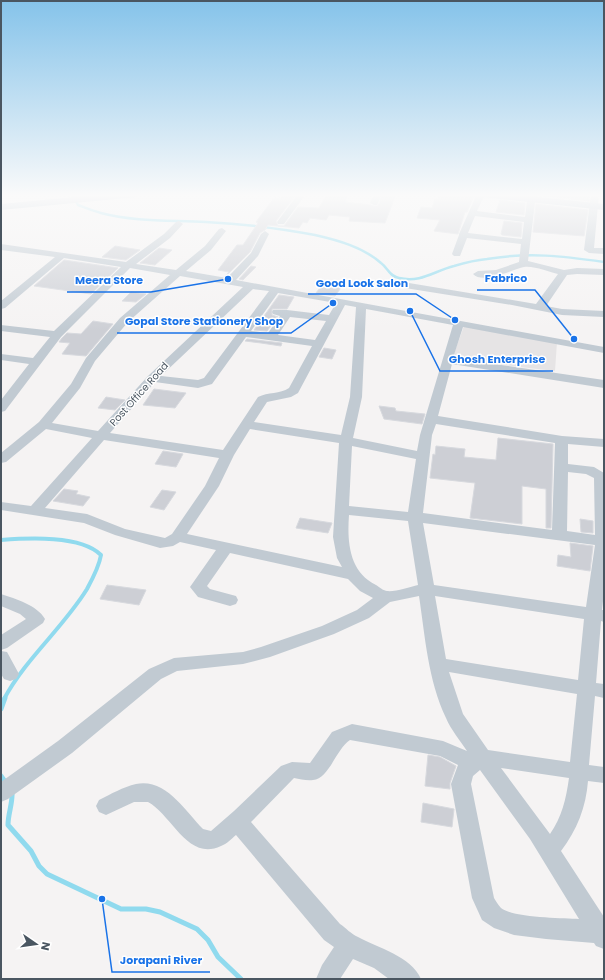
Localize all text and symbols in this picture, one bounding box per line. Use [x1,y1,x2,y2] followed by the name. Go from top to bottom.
[477,267,535,290] callout: Fabrico
[67,269,151,292] callout: Meera Store
[485,270,527,286] text: Fabrico
[308,271,416,294] callout: Good Look Salon
[75,272,143,288] text: Meera Store
[316,275,408,291] text: Good Look Salon
[117,310,291,333] callout: Gopal Store Stationery Shop
[125,313,284,329] text: Gopal Store Stationery Shop
[440,348,553,371] callout: Ghosh Enterprise
[449,351,545,367] text: Ghosh Enterprise
[106,359,172,429] street label: Post Office Road
[16,924,56,964] north arrow
[37,940,54,952] text: N
[112,949,210,972] callout: Jorapani River
[120,952,202,968] text: Jorapani River

